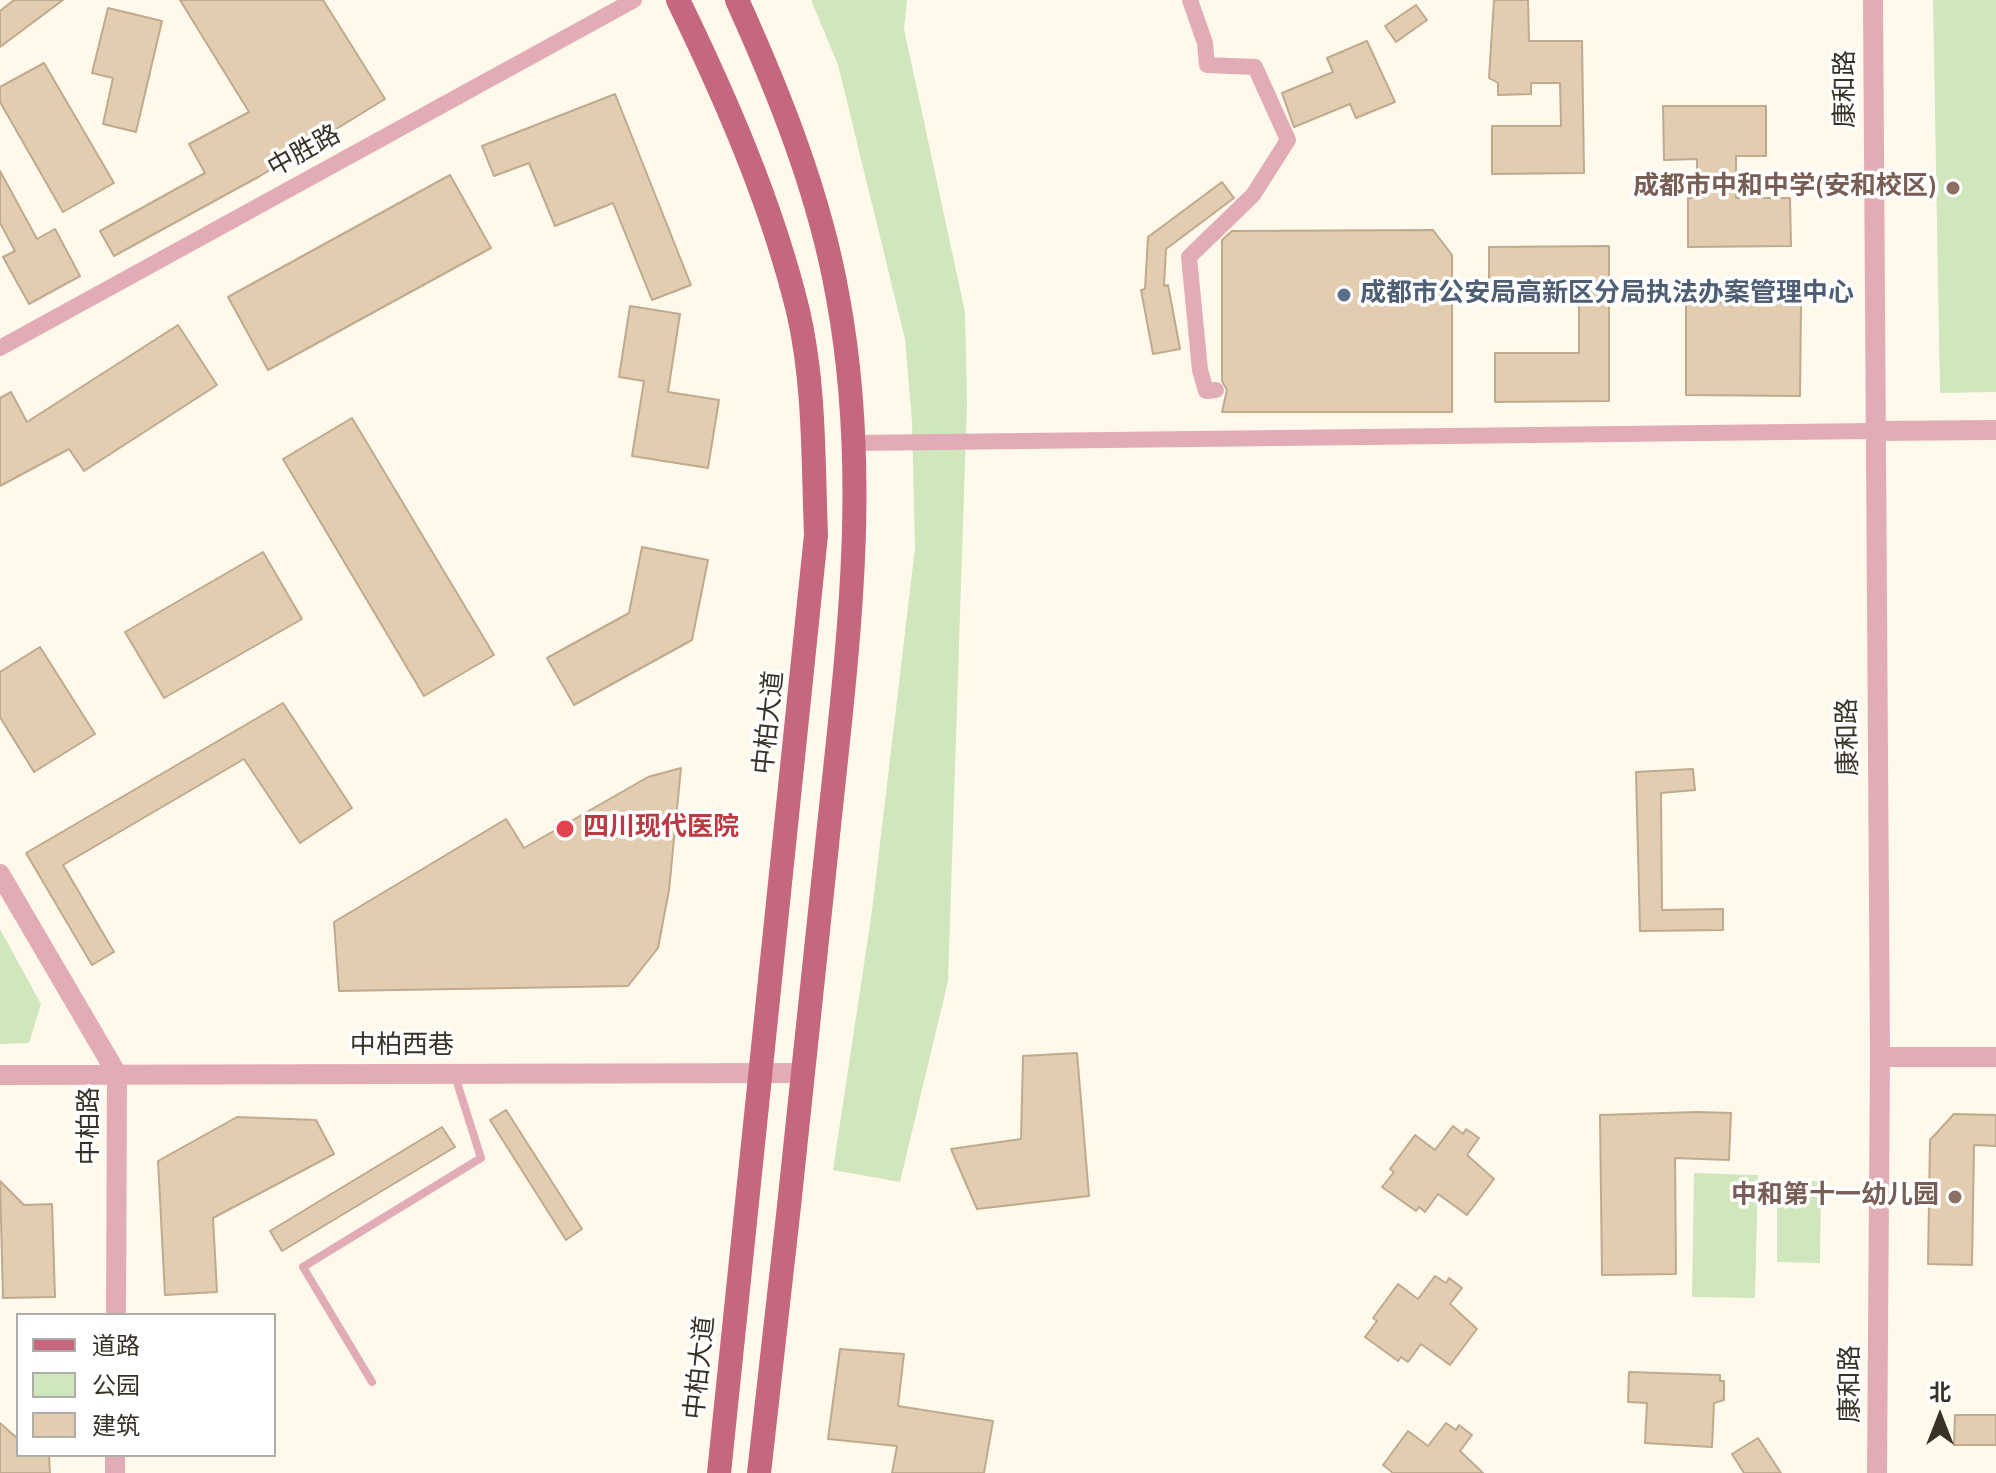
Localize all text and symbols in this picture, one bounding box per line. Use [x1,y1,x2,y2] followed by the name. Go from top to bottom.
[1831,50,1863,128] street label: 康和路
[263,120,347,186] street label: 中胜路
[1633,172,1937,204] place label: 成都市中和中学(安和校区)
[1944,179,1962,197] marker: 成都市中和中学(安和校区)
[1360,279,1854,311] place label: 成都市公安局高新区分局执法办案管理中心
[1335,286,1353,304] marker: 成都市公安局高新区分局执法办案管理中心
[750,670,792,776] street label: 中柏大道
[1834,698,1866,776] street label: 康和路
[583,813,739,845] place label: 四川现代医院
[554,818,576,840] marker: 四川现代医院
[350,1031,454,1063] street label: 中柏西巷
[75,1087,107,1165] street label: 中柏路
[1731,1181,1939,1213] place label: 中和第十一幼儿园
[1946,1188,1964,1206] marker: 中和第十一幼儿园
[16,1313,276,1457] legend
[681,1315,723,1421] street label: 中柏大道
[92,1329,140,1364] text: 道路
[1836,1345,1868,1423] street label: 康和路
[92,1369,140,1404] text: 公园
[1900,1377,1980,1457] north arrow
[1929,1377,1951,1409] text: 北
[92,1409,140,1444] text: 建筑

